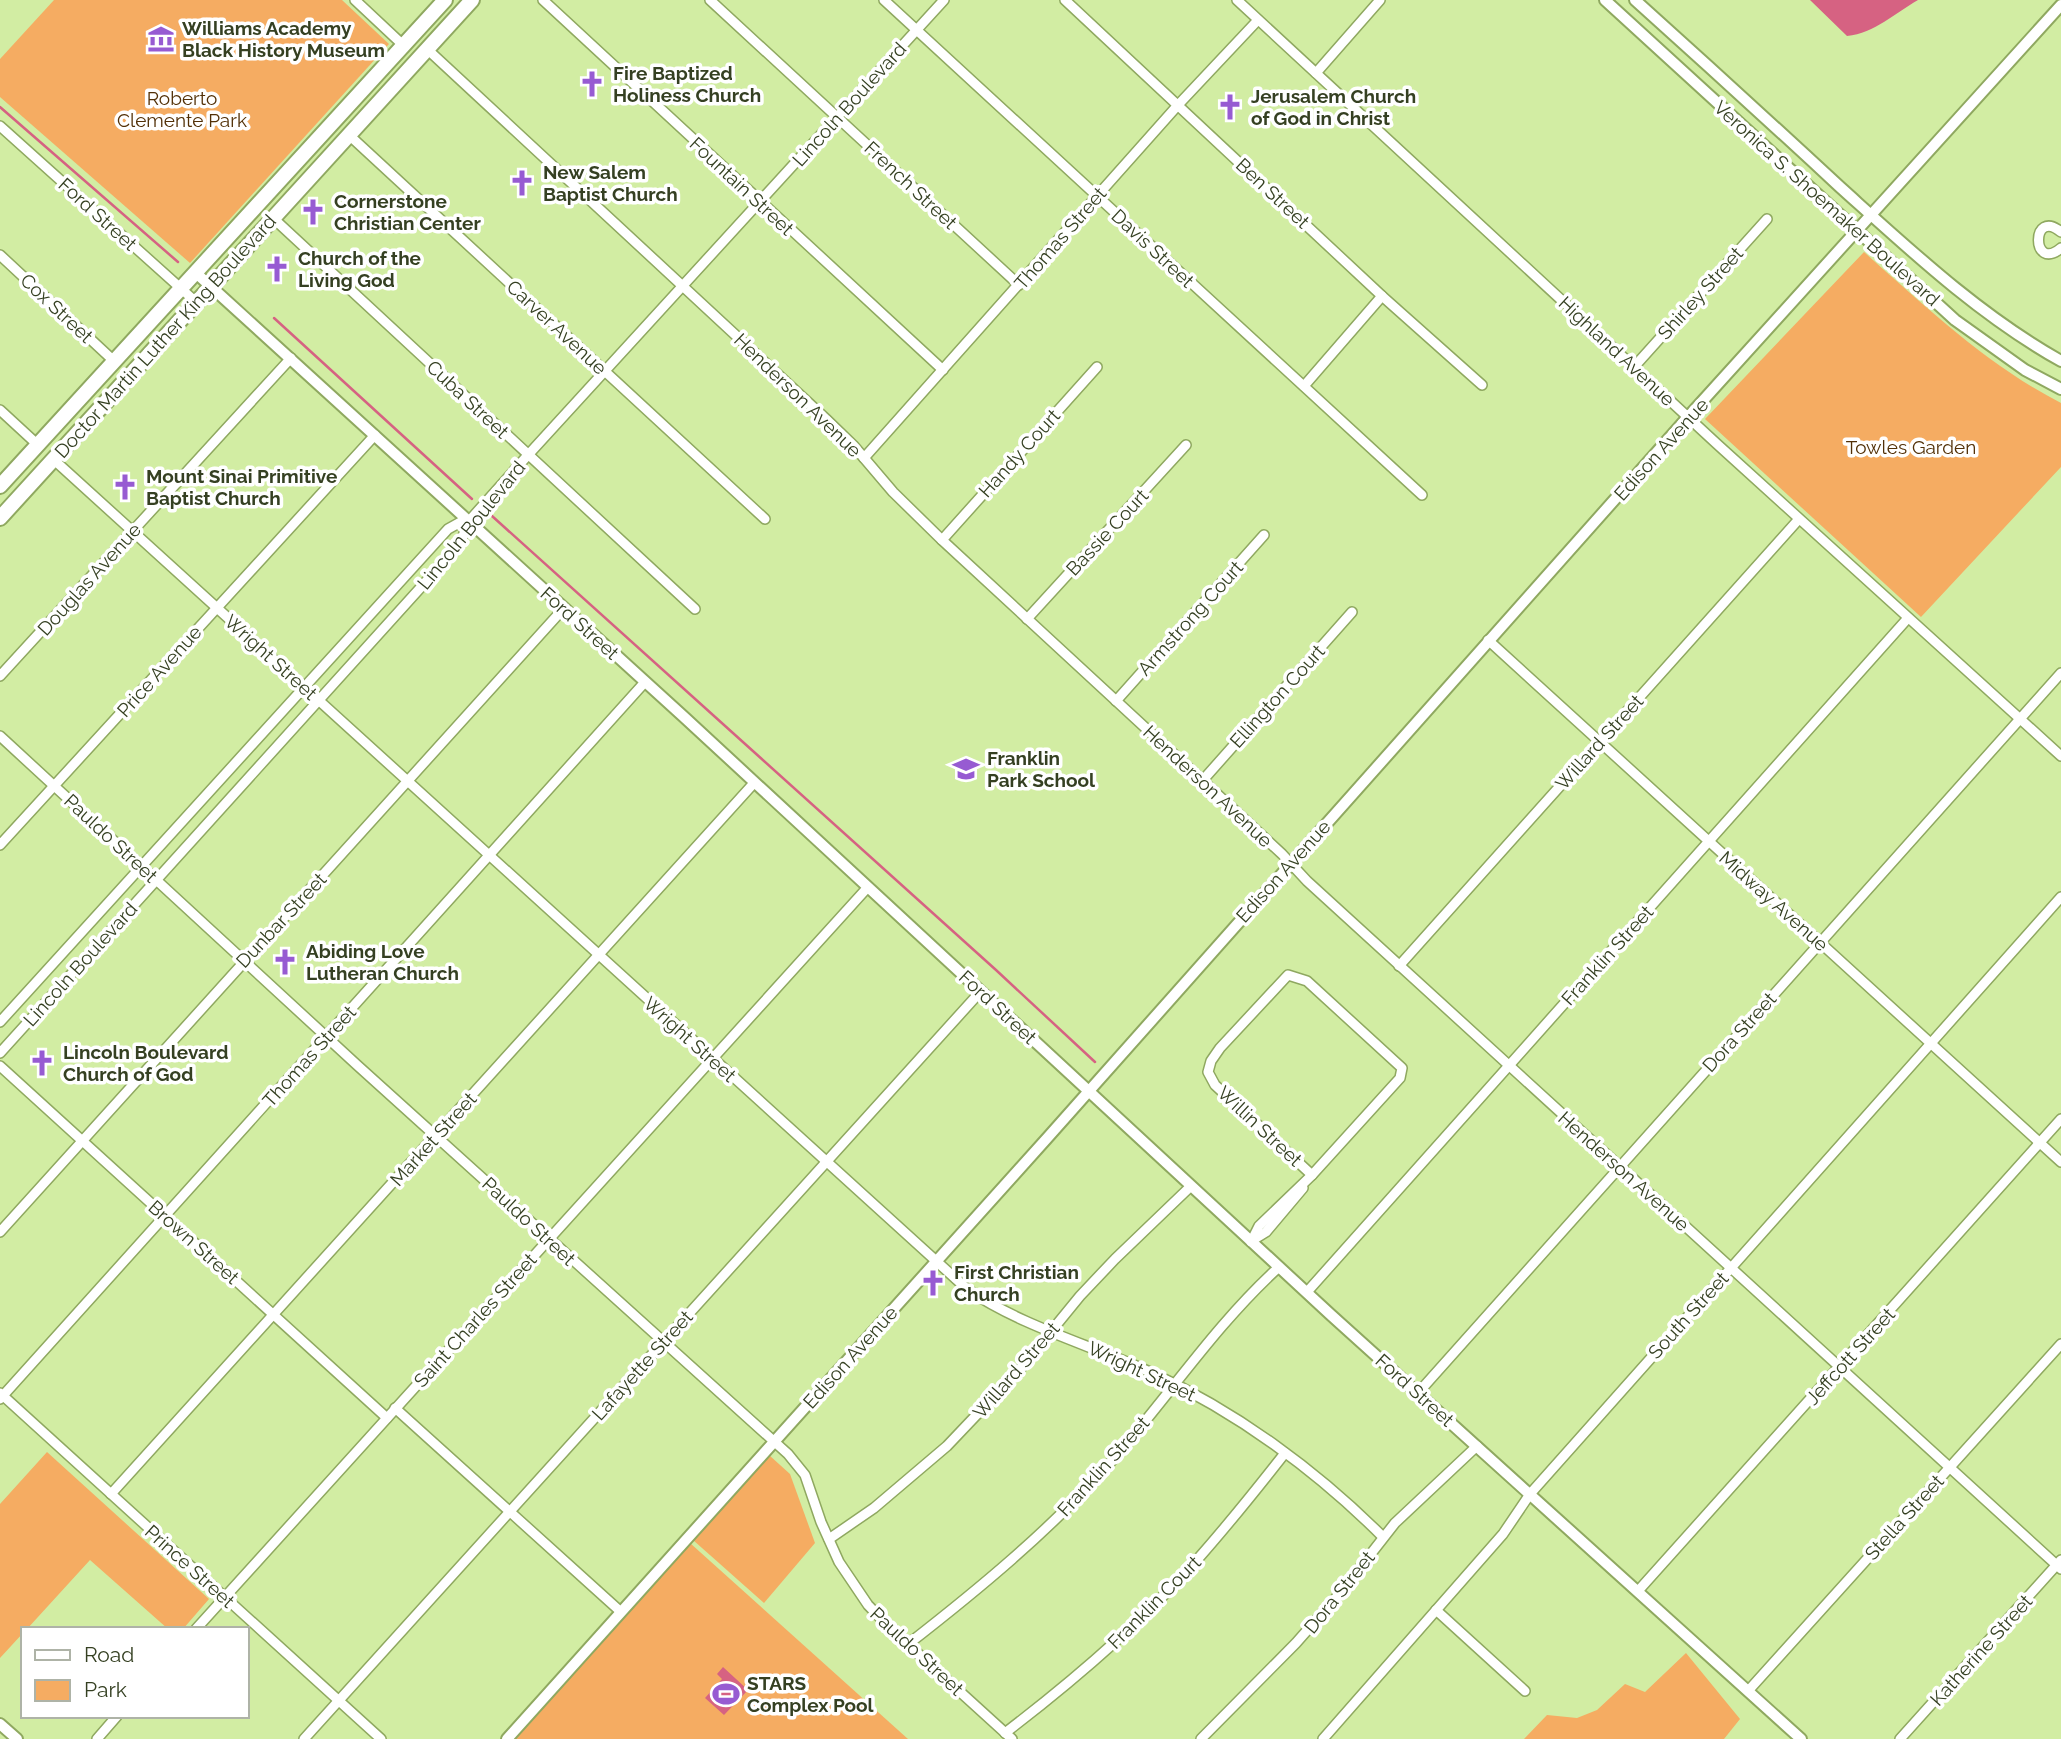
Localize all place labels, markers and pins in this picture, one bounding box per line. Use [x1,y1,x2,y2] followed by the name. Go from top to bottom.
[182,17,385,61] place label: Williams Academy Black History Museum
[146,24,176,54] museum icon: Williams Academy Black History Museum
[613,62,761,106] place label: Fire Baptized Holiness Church
[577,69,607,99] church icon: Fire Baptized Holiness Church
[1251,85,1416,129] place label: Jerusalem Church of God in Christ
[1215,92,1245,122] church icon: Jerusalem Church of God in Christ
[543,161,678,205] place label: New Salem Baptist Church
[507,168,537,198] church icon: New Salem Baptist Church
[334,190,481,234] place label: Cornerstone Christian Center
[298,197,328,227] church icon: Cornerstone Christian Center
[298,247,421,291] place label: Church of the Living God
[262,254,292,284] church icon: Church of the Living God
[146,465,337,509] place label: Mount Sinai Primitive Baptist Church
[110,472,140,502] church icon: Mount Sinai Primitive Baptist Church
[987,747,1096,791] place label: Franklin Park School
[951,754,981,784] school or university icon: Franklin Park School
[306,940,459,984] place label: Abiding Love Lutheran Church
[270,947,300,977] church icon: Abiding Love Lutheran Church
[63,1041,229,1085] place label: Lincoln Boulevard Church of God
[27,1048,57,1078] church icon: Lincoln Boulevard Church of God
[954,1261,1079,1305] place label: First Christian Church
[918,1268,948,1298] church icon: First Christian Church
[747,1672,875,1716] place label: STARS Complex Pool
[711,1679,741,1709] sports icon: STARS Complex Pool

